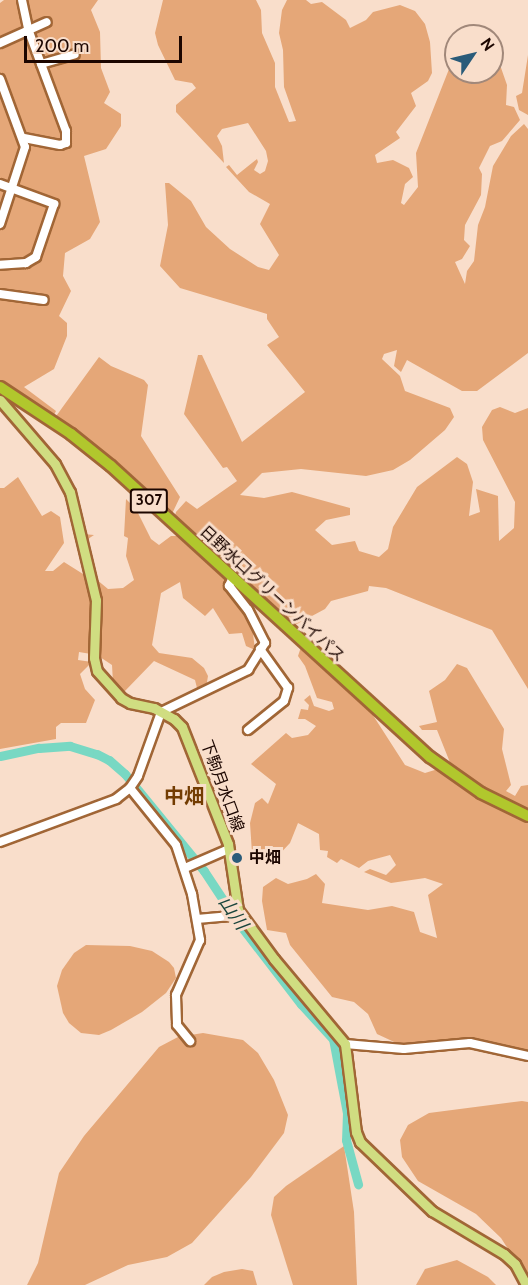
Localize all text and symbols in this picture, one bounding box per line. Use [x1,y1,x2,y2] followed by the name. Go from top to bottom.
[27,24,184,62] scale bar
[444,24,504,84] north arrow
[476,34,499,55] text: N
[35,35,89,57] text: 200 m
[130,489,168,513] road number: 307
[195,522,349,666] street label: 日野水口グリーンバイパス
[197,738,247,834] street label: 下駒月水口線
[164,784,204,808] district label: 中畑
[249,848,281,868] place label: 中畑
[230,851,244,865] marker: 中畑
[214,892,252,934] water label: 山川

